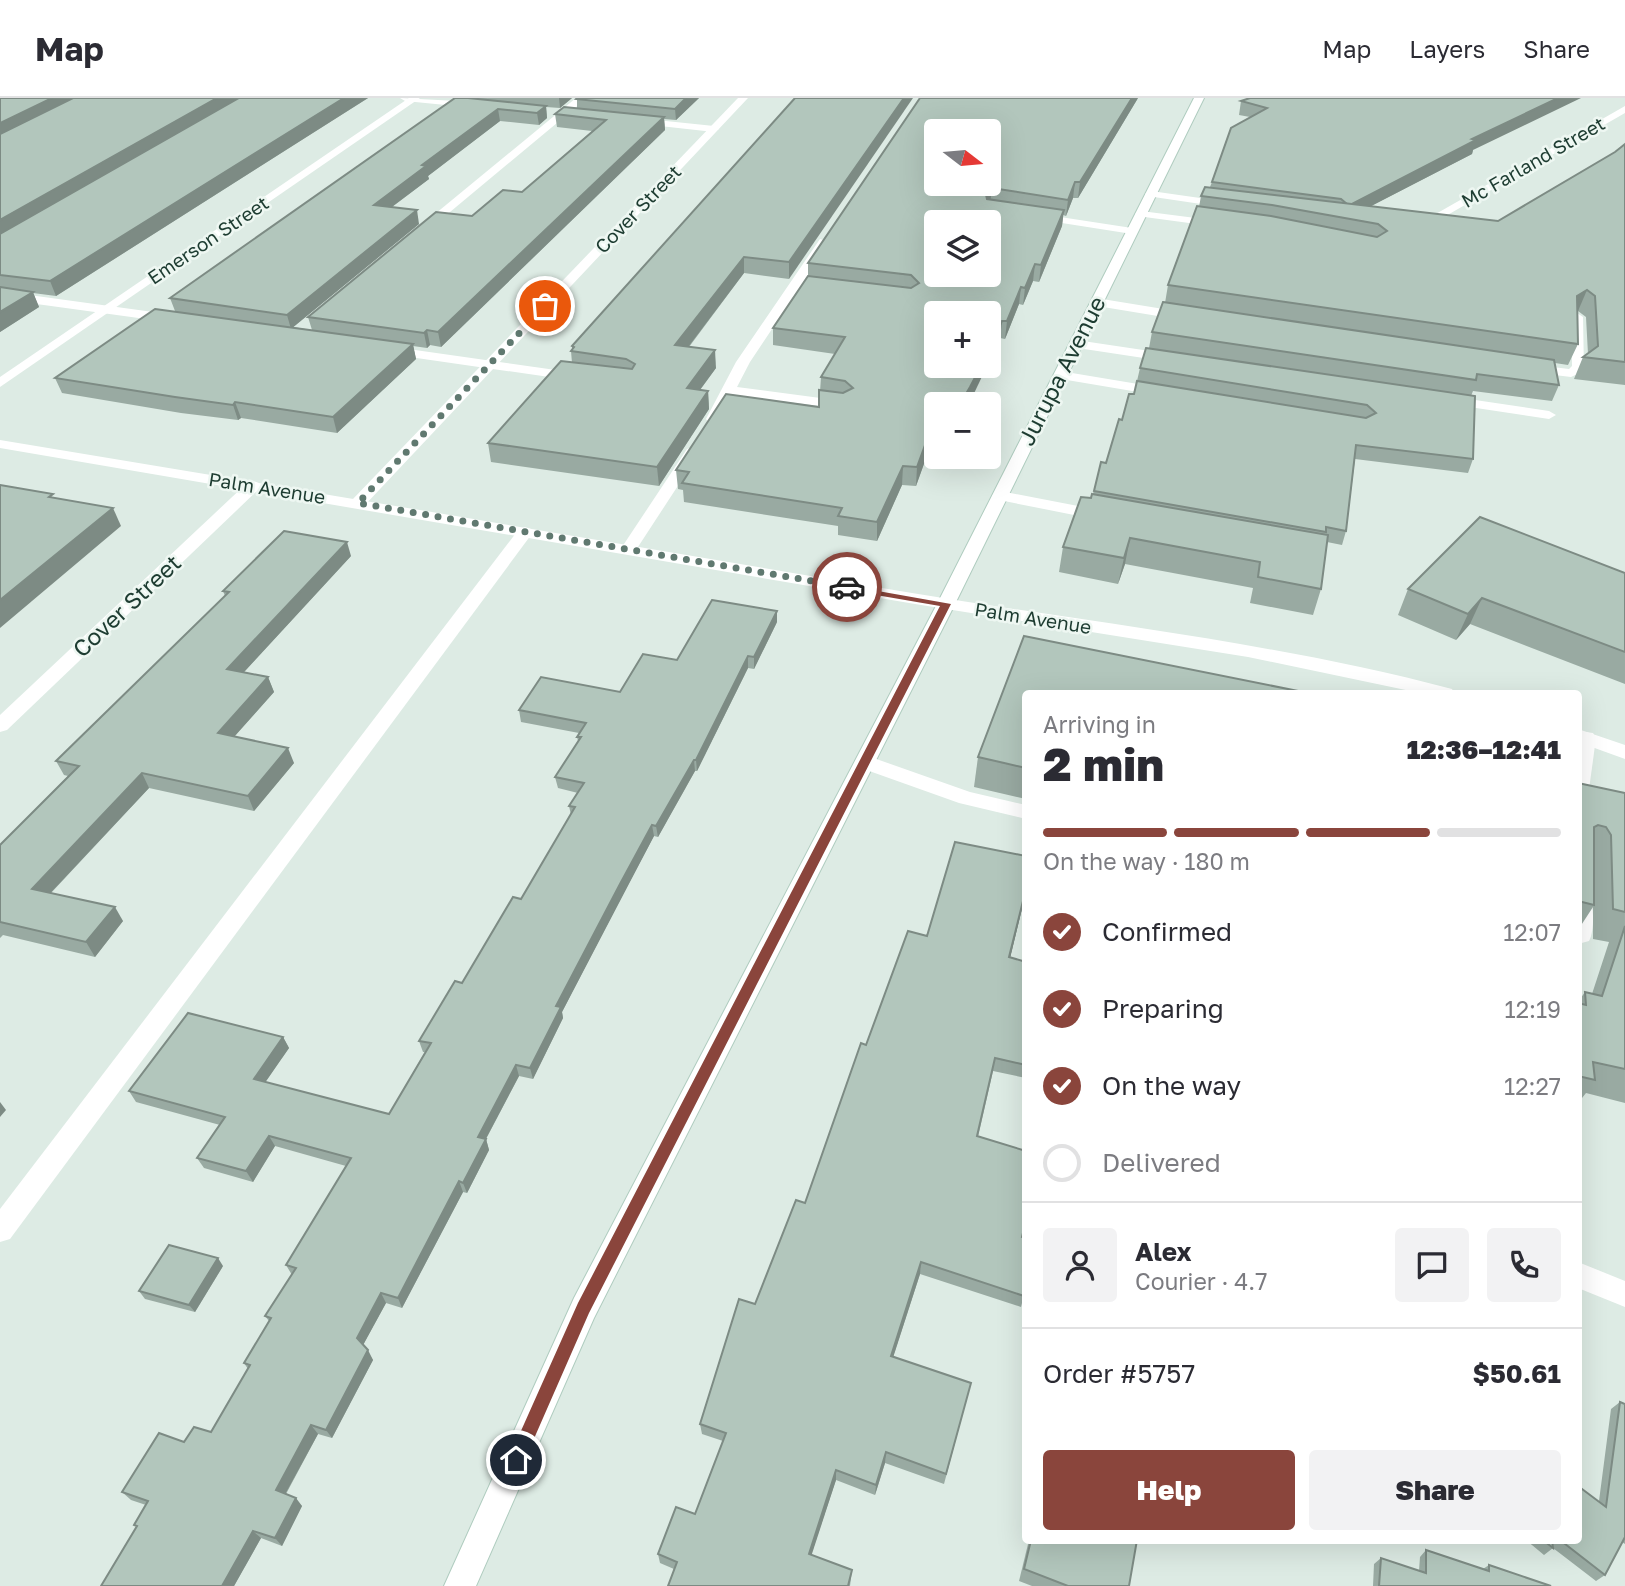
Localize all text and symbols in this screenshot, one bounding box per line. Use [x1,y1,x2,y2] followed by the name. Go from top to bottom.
[35,29,104,68] text: Map
[1322,34,1371,63] text: Map
[1409,34,1485,63] text: Layers
[1523,34,1590,63] text: Share
[1457,111,1609,212] street label: Mc Farland Street
[924,119,1001,196] north arrow
[924,119,1001,469] map controls
[590,160,685,258] street label: Cover Street
[143,191,273,289] street label: Emerson Street
[924,210,1001,287] button: layers
[515,276,575,336] pin
[526,287,564,325] icon: bag
[1011,291,1111,450] street label: Jurupa Avenue
[924,301,1001,378] button: +
[924,392,1001,469] button: −
[207,467,327,508] street label: Palm Avenue
[66,548,186,662] street label: Cover Street
[812,552,882,622] courier
[828,568,866,606] icon: car
[973,597,1093,638] street label: Palm Avenue
[1043,710,1156,738] text: Arriving in
[1407,734,1561,765] text: 12:36–12:41
[1043,736,1164,791] text: 2 min
[1043,847,1250,875] text: On the way · 180 m
[1043,913,1081,951] icon: check
[1102,916,1232,947] text: Confirmed
[1503,918,1561,946] text: 12:07
[1043,990,1081,1028] icon: check
[1102,993,1224,1024] text: Preparing
[1505,995,1561,1023] text: 12:19
[1043,1067,1081,1105] icon: check
[1102,1070,1241,1101] text: On the way
[1504,1072,1561,1100] text: 12:27
[1102,1147,1221,1178] text: Delivered
[1043,1228,1117,1302] button: person
[1395,1228,1469,1302] button: chat
[1487,1228,1561,1302] button: phone
[1135,1236,1192,1267] text: Alex
[1135,1267,1267,1295] text: Courier · 4.7
[1043,1358,1195,1389] text: Order #5757
[1473,1358,1561,1389] text: $50.61
[486,1430,546,1490] pin
[497,1441,535,1479] icon: home
[1043,1450,1295,1530] button: Help
[1309,1450,1561,1530] button: Share

